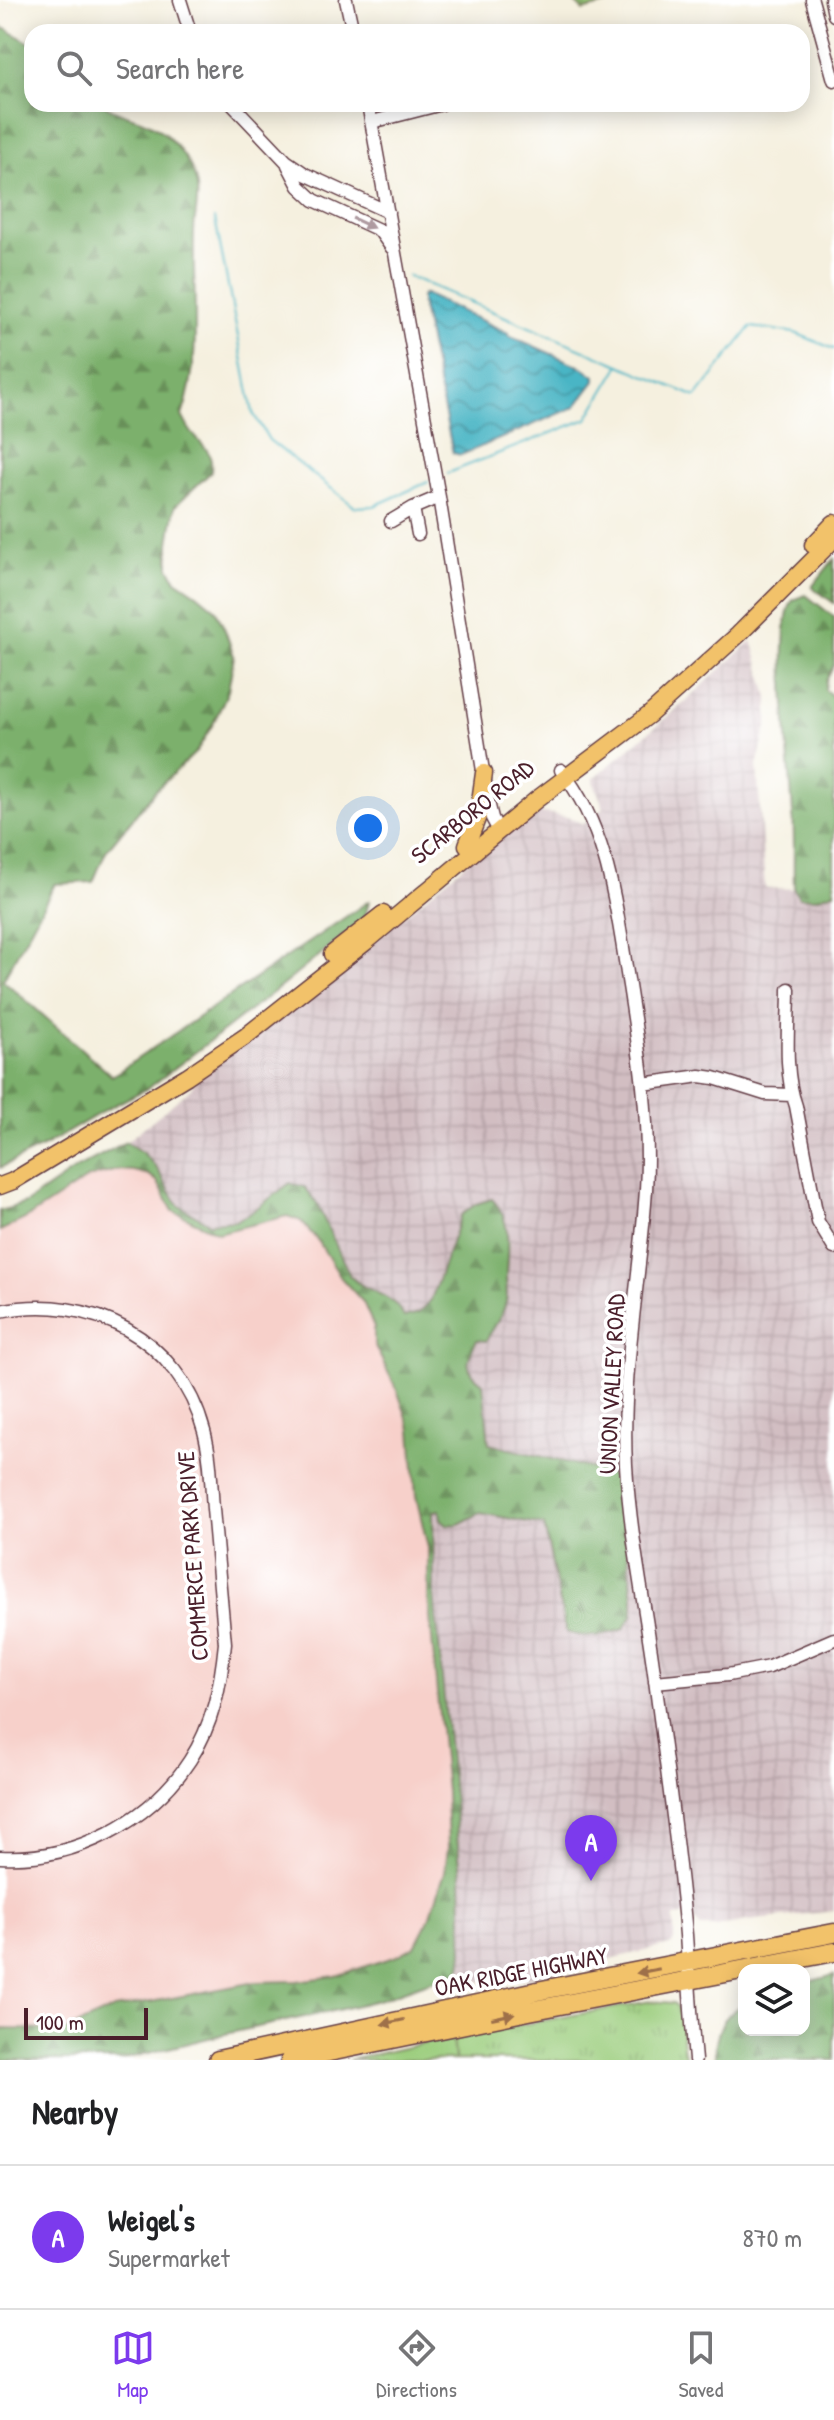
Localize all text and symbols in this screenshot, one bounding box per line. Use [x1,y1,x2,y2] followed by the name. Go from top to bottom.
[24,24,810,112] search box
[52,46,96,90] icon: search
[116,48,244,88] text: Search here
[352,216,375,230] one-way arrow
[404,751,541,870] street label: SCARBORO ROAD
[348,808,388,848] your location
[590,1292,632,1475] street label: UNION VALLEY ROAD
[169,1450,215,1662] street label: COMMERCE PARK DRIVE
[565,1815,617,1881] pin: A
[432,1938,611,2003] street label: OAK RIDGE HIGHWAY
[738,1964,810,2036] map controls
[738,1964,810,2036] button: layers
[635,1965,660,1977] one-way arrow
[24,2004,148,2040] scale bar
[36,2007,84,2037] text: 100 m
[491,2009,516,2022] one-way arrow
[380,2016,405,2029] one-way arrow
[32,2089,118,2135] text: Nearby
[108,2200,195,2240] text: Weigel's
[52,2220,64,2255] text: A
[743,2220,802,2255] text: 870 m
[108,2240,230,2275] text: Supermarket
[111,2326,155,2404] tab: Map
[376,2326,457,2404] tab: Directions
[678,2326,723,2404] tab: Saved

